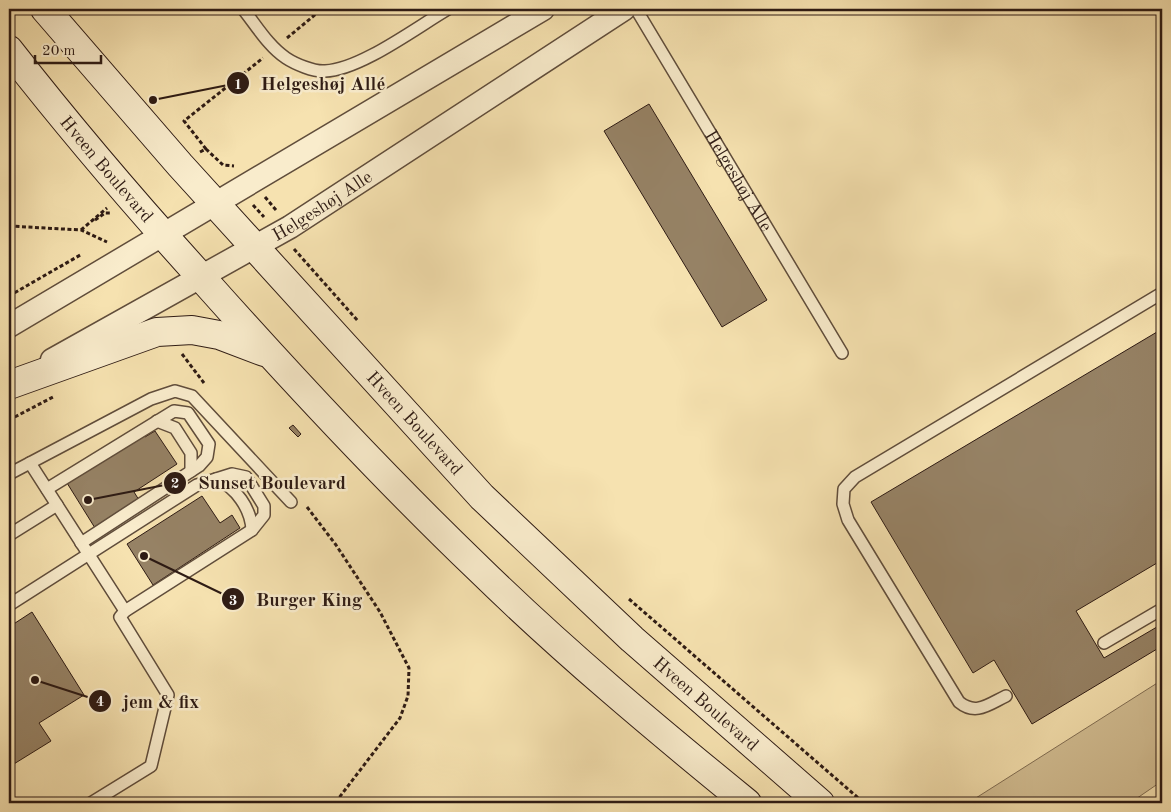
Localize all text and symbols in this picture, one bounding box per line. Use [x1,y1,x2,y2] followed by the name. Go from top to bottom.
[35,32,101,64] scale bar
[42,44,76,59] text: 20 m
[226,66,396,100] callout: Helgeshøj Allé
[261,76,385,95] text: Helgeshøj Allé
[234,78,242,93] text: 1
[56,113,156,226] street label: Hveen Boulevard
[701,127,775,235] street label: Helgeshøj Alle
[270,168,376,245] street label: Helgeshøj Alle
[362,368,465,479] street label: Hveen Boulevard
[163,466,356,500] callout: Sunset Boulevard
[198,475,346,494] text: Sunset Boulevard
[171,477,179,492] text: 2
[221,582,373,616] callout: Burger King
[256,592,363,611] text: Burger King
[229,594,237,609] text: 3
[649,654,761,755] street label: Hveen Boulevard
[87,684,209,718] callout: jem & fix
[122,694,199,713] text: jem & fix
[96,695,104,710] text: 4

